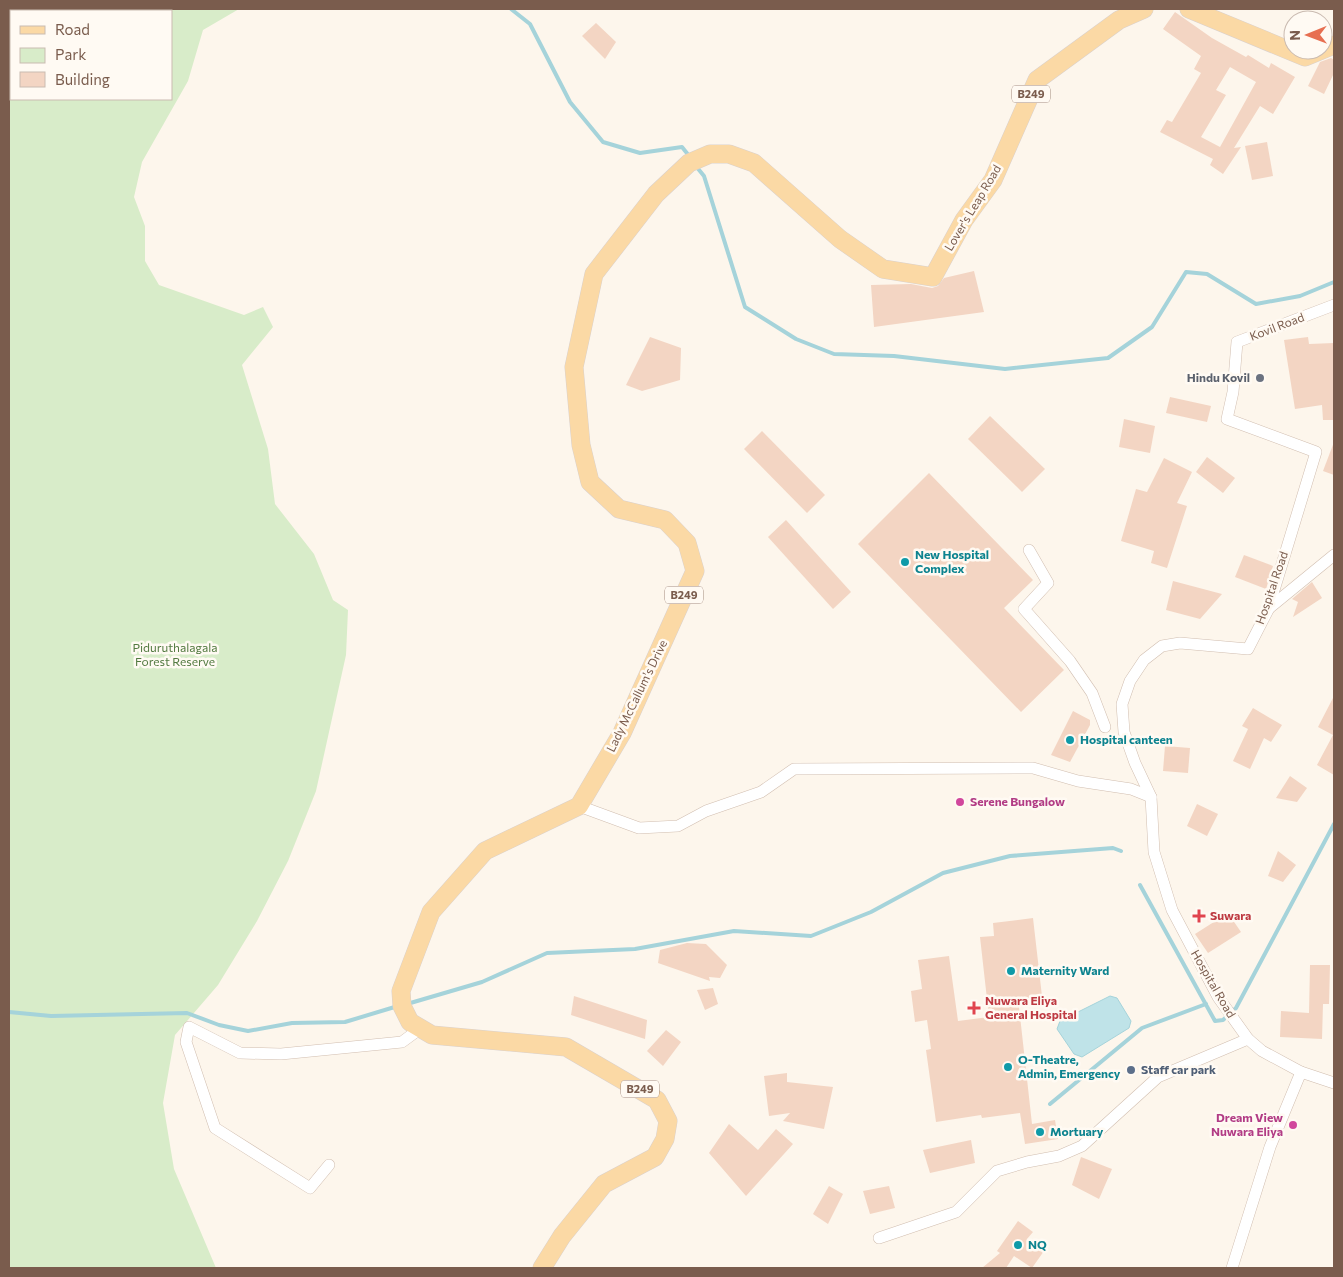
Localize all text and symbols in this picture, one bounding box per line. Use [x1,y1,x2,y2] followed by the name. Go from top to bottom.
[10,10,172,100] legend
[1283,10,1333,60] north arrow
[55,20,90,38] text: Road
[1286,30,1303,41] text: N
[55,45,86,63] text: Park
[55,70,110,88] text: Building
[1012,86,1050,102] road number: B249
[941,162,1003,253] street label: Lover's Leap Road
[1247,309,1306,343] street label: Kovil Road
[1187,370,1250,384] place label: Hindu Kovil
[1254,372,1266,384] marker: Hindu Kovil
[915,547,989,575] place label: New Hospital Complex
[1252,549,1290,626] street label: Hospital Road
[899,556,911,568] marker: New Hospital Complex
[665,586,703,604] road number: B249
[603,637,669,754] street label: Lady McCallum's Drive
[132,640,218,668] park label: Piduruthalagala Forest Reserve
[1080,732,1173,746] place label: Hospital canteen
[1064,734,1076,746] marker: Hospital canteen
[970,794,1065,808] place label: Serene Bungalow
[954,796,966,808] marker: Serene Bungalow
[1210,908,1251,922] place label: Suwara
[1192,909,1206,923] marker: Suwara
[1189,947,1239,1020] street label: Hospital Road
[1021,963,1109,977] place label: Maternity Ward
[1005,965,1017,977] marker: Maternity Ward
[985,993,1077,1021] place label: Nuwara Eliya General Hospital
[967,1001,981,1015] marker: Nuwara Eliya General Hospital
[1018,1052,1121,1080] place label: O-Theatre, Admin, Emergency
[1002,1061,1014,1073] marker: O-Theatre, Admin, Emergency
[1141,1062,1216,1076] place label: Staff car park
[1125,1064,1137,1076] marker: Staff car park
[621,1080,659,1098] road number: B249
[1211,1110,1283,1138] place label: Dream View Nuwara Eliya
[1287,1119,1299,1131] marker: Dream View Nuwara Eliya
[1050,1124,1104,1138] place label: Mortuary
[1034,1126,1046,1138] marker: Mortuary
[1028,1237,1047,1251] place label: NQ
[1012,1239,1024,1251] marker: NQ

